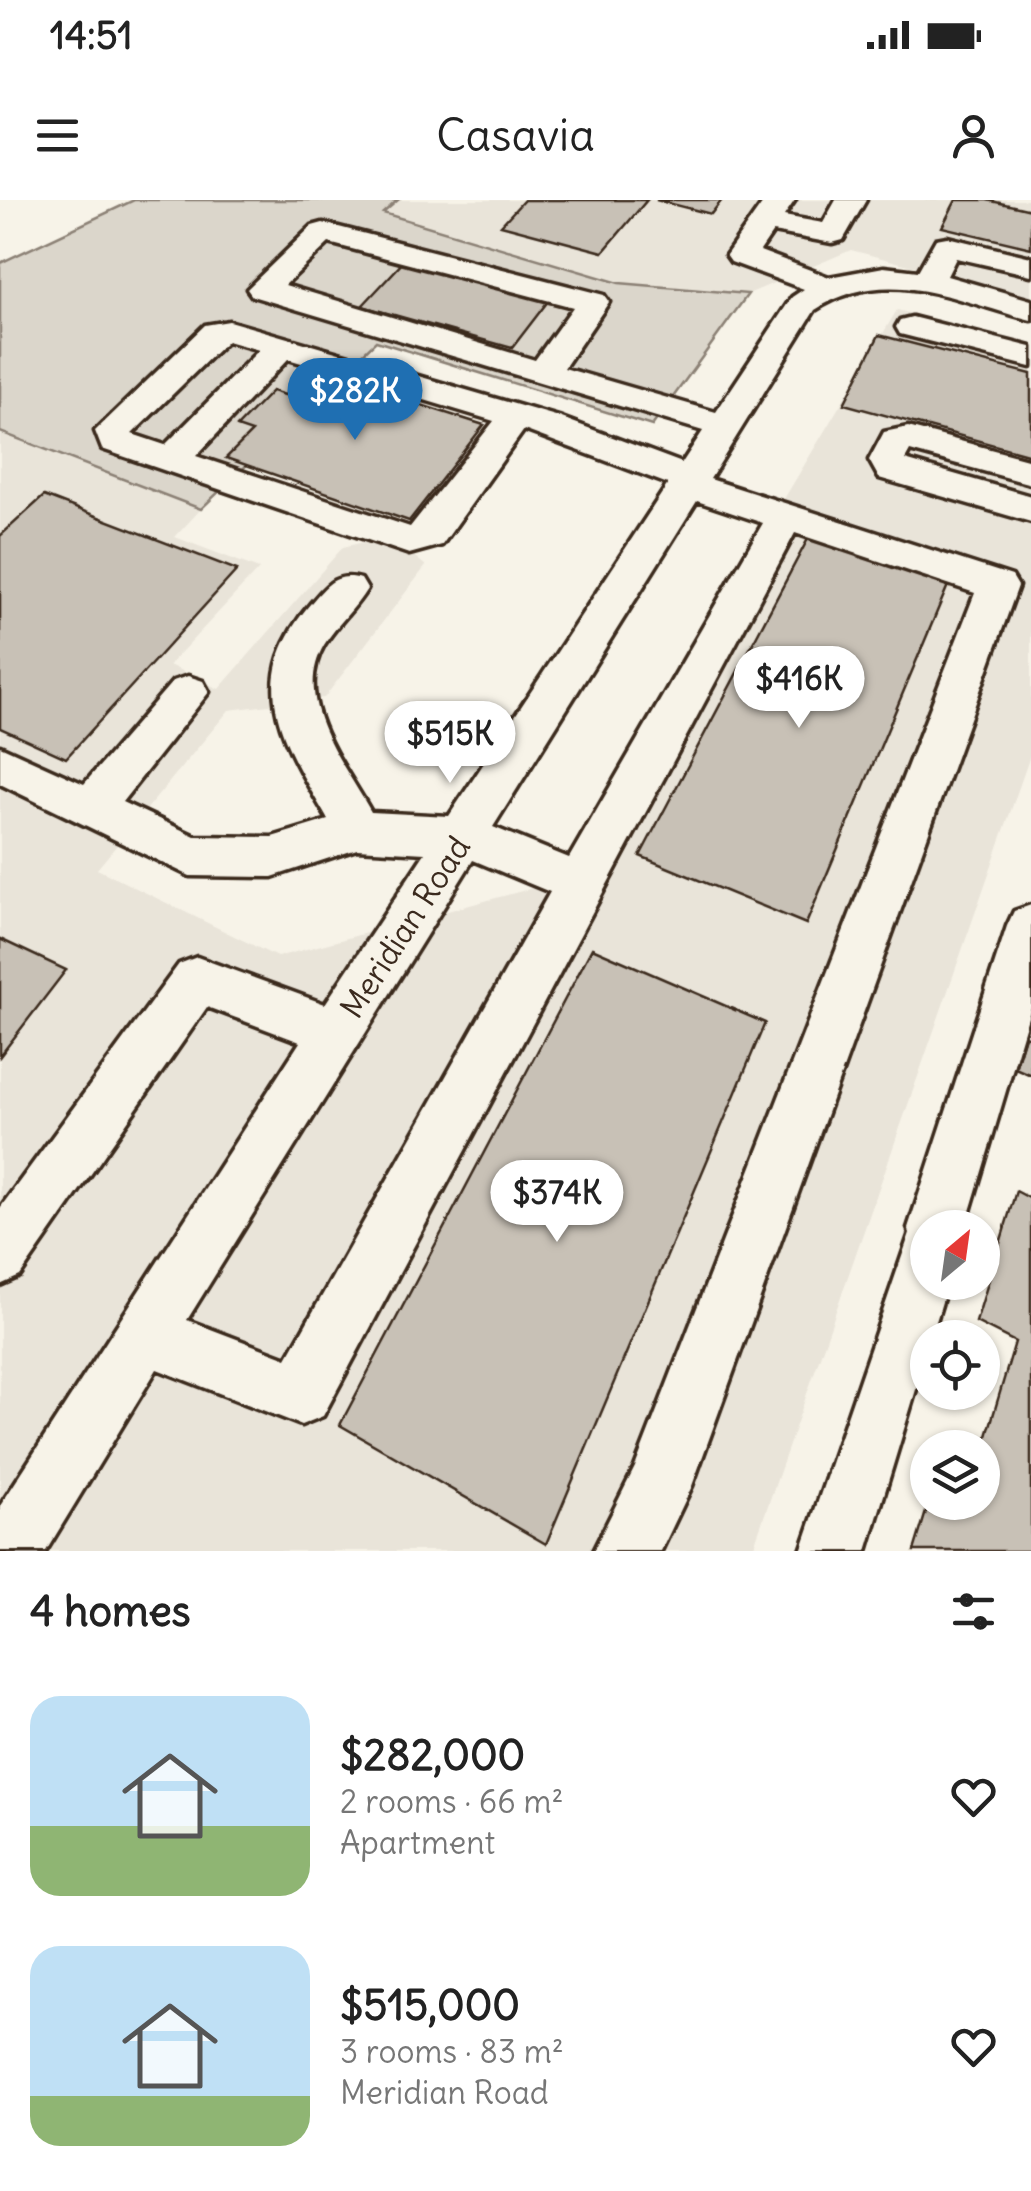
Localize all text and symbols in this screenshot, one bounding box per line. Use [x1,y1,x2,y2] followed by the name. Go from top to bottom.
[50,12,133,59] text: 14:51
[436,107,595,163] text: Casavia
[30,108,85,163] icon: menu
[946,108,1001,163] icon: person
[285,358,425,443] pin: $282K
[309,370,401,411] text: $282K
[729,646,869,731] pin: $416K
[756,658,842,699] text: $416K
[380,701,520,786] pin: $515K
[406,713,494,754] text: $515K
[331,828,479,1026] street label: Meridian Road
[487,1160,627,1245] pin: $374K
[512,1172,602,1213] text: $374K
[910,1210,1000,1300] north arrow
[910,1210,1000,1520] map controls
[910,1320,1000,1410] button: locate
[910,1430,1000,1520] button: layers
[946,1584,1001,1639] icon: filters
[30,1585,191,1637] text: 4 homes
[340,1729,525,1781] text: $282,000
[110,1736,230,1856] icon: home
[946,1769,1001,1824] icon: heart
[340,1781,563,1822] text: 2 rooms · 66 m²
[340,1822,495,1863] text: Apartment
[340,1979,520,2031] text: $515,000
[110,1986,230,2106] icon: home
[946,2019,1001,2074] icon: heart
[340,2031,564,2072] text: 3 rooms · 83 m²
[340,2072,549,2113] text: Meridian Road

